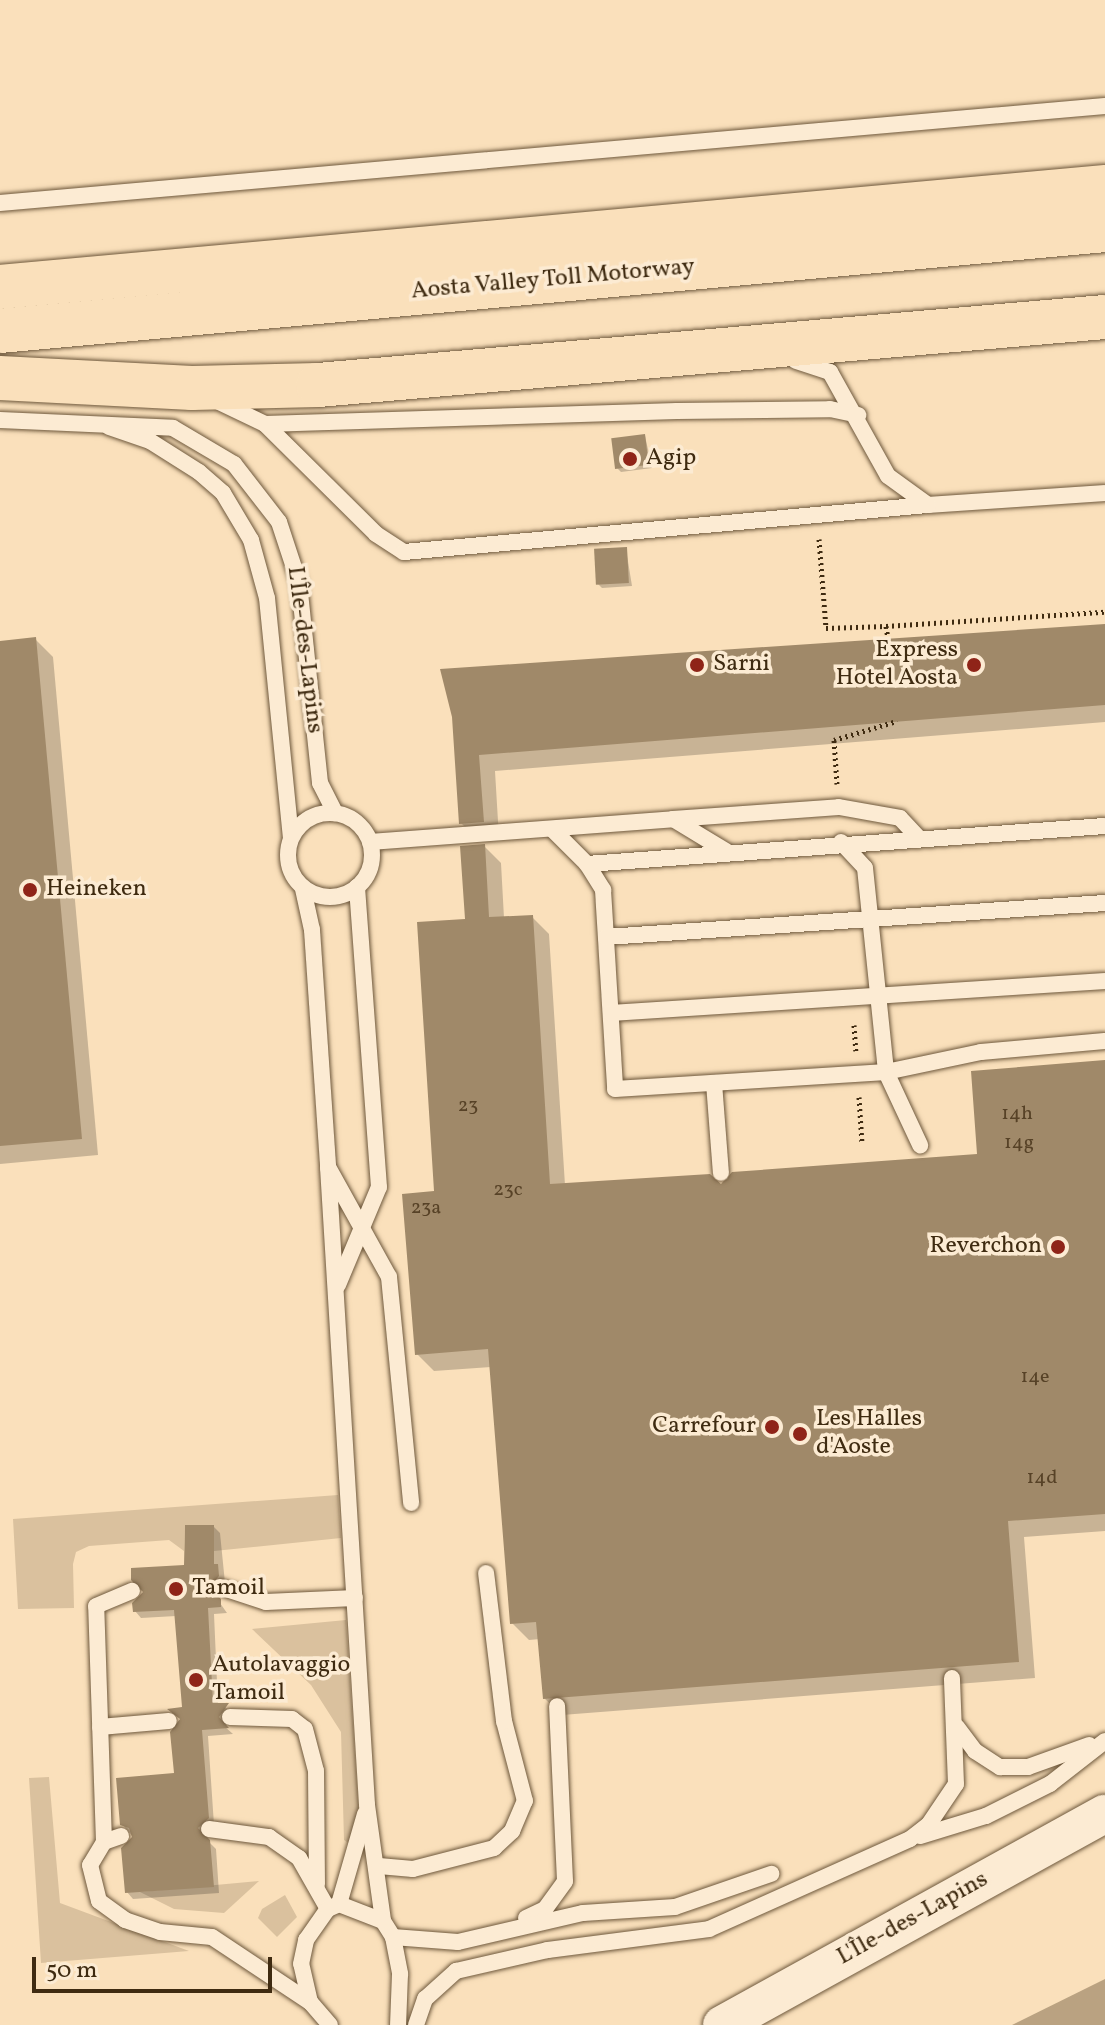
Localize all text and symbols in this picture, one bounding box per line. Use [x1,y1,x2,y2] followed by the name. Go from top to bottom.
[409,253,697,307] street label: Aosta Valley Toll Motorway
[646,445,696,473] place label: Agip
[621,450,639,468] marker: Agip
[279,565,329,735] street label: L'Île-des-Lapins
[836,637,958,693] place label: Express Hotel Aosta
[713,651,770,679] place label: Sarni
[688,656,706,674] marker: Sarni
[965,656,983,674] marker: Express Hotel Aosta
[46,876,147,904] place label: Heineken
[21,881,39,899] marker: Heineken
[458,1094,478,1118] house number: 23
[1001,1102,1033,1126] house number: 14h
[1004,1131,1034,1155] house number: 14g
[493,1178,523,1202] house number: 23c
[411,1196,441,1220] house number: 23a
[930,1233,1042,1261] place label: Reverchon
[1049,1238,1067,1256] marker: Reverchon
[1020,1365,1050,1389] house number: 14e
[816,1406,922,1462] place label: Les Halles d'Aoste
[652,1413,756,1441] place label: Carrefour
[763,1418,781,1436] marker: Carrefour
[791,1425,809,1443] marker: Les Halles d'Aoste
[1027,1466,1057,1490] house number: 14d
[192,1575,265,1603] place label: Tamoil
[167,1580,185,1598] marker: Tamoil
[212,1652,350,1708] place label: Autolavaggio Tamoil
[187,1671,205,1689] marker: Autolavaggio Tamoil
[832,1866,994,1972] street label: L'Île-des-Lapins
[36,1941,276,1991] scale bar
[46,1954,98,1988] text: 50 m

